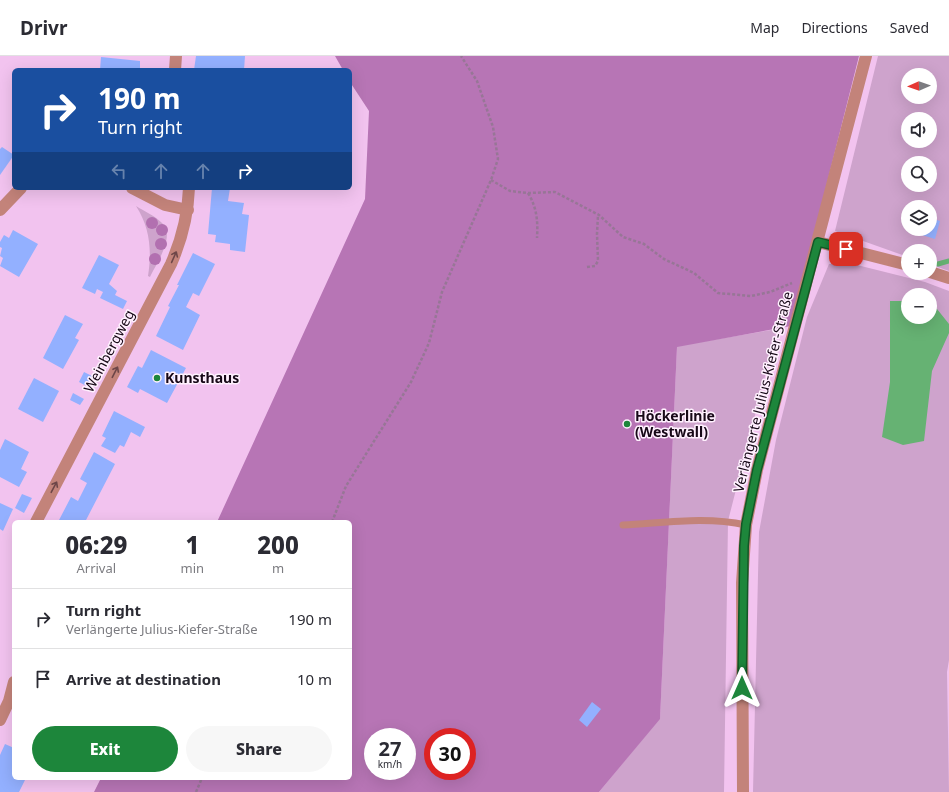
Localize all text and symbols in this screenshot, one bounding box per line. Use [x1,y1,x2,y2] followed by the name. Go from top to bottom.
[20,15,67,41] text: Drivr
[750,18,779,37] text: Map
[801,18,868,37] text: Directions
[890,18,929,37] text: Saved
[901,68,937,104] north arrow
[901,68,937,324] map controls
[98,79,181,117] text: 190 m
[32,84,84,136] icon: right
[901,112,937,148] button: sound
[98,115,182,139] text: Turn right
[901,156,937,192] button: search
[108,160,130,182] icon: left
[150,160,172,182] icon: ahead
[192,160,214,182] icon: ahead
[234,160,256,182] icon: right
[901,200,937,236] button: layers
[829,232,863,266] pin
[835,238,857,260] icon: arrive
[901,244,937,280] button: +
[171,251,178,263] one-way arrow
[901,288,937,324] button: −
[728,289,797,494] street label: Verlängerte Julius-Kiefer-Straße
[79,306,138,395] street label: Weinbergweg
[111,367,119,379] one-way arrow
[165,368,239,387] place label: Kunsthaus
[152,373,162,383] marker: Kunsthaus
[635,406,715,441] place label: Höckerlinie (Westwall)
[622,419,632,429] marker: Höckerlinie (Westwall)
[51,482,59,494] one-way arrow
[65,528,127,561] text: 06:29
[185,528,199,561] text: 1
[257,528,299,561] text: 200
[76,559,116,577] text: Arrival
[181,559,204,577] text: min
[272,559,284,577] text: m
[66,600,141,620] text: Turn right
[32,608,54,630] icon: right
[288,609,332,629] text: 190 m
[66,620,258,638] text: Verlängerte Julius-Kiefer-Straße
[721,667,763,709] position arrow
[32,668,54,690] icon: arrive
[66,669,221,689] text: Arrive at destination
[297,669,332,689] text: 10 m
[32,726,178,772] button: Exit
[186,726,332,772] button: Share
[424,728,476,780] speed limit sign: 30
[379,735,401,762] text: 27
[378,757,402,771] text: km/h

